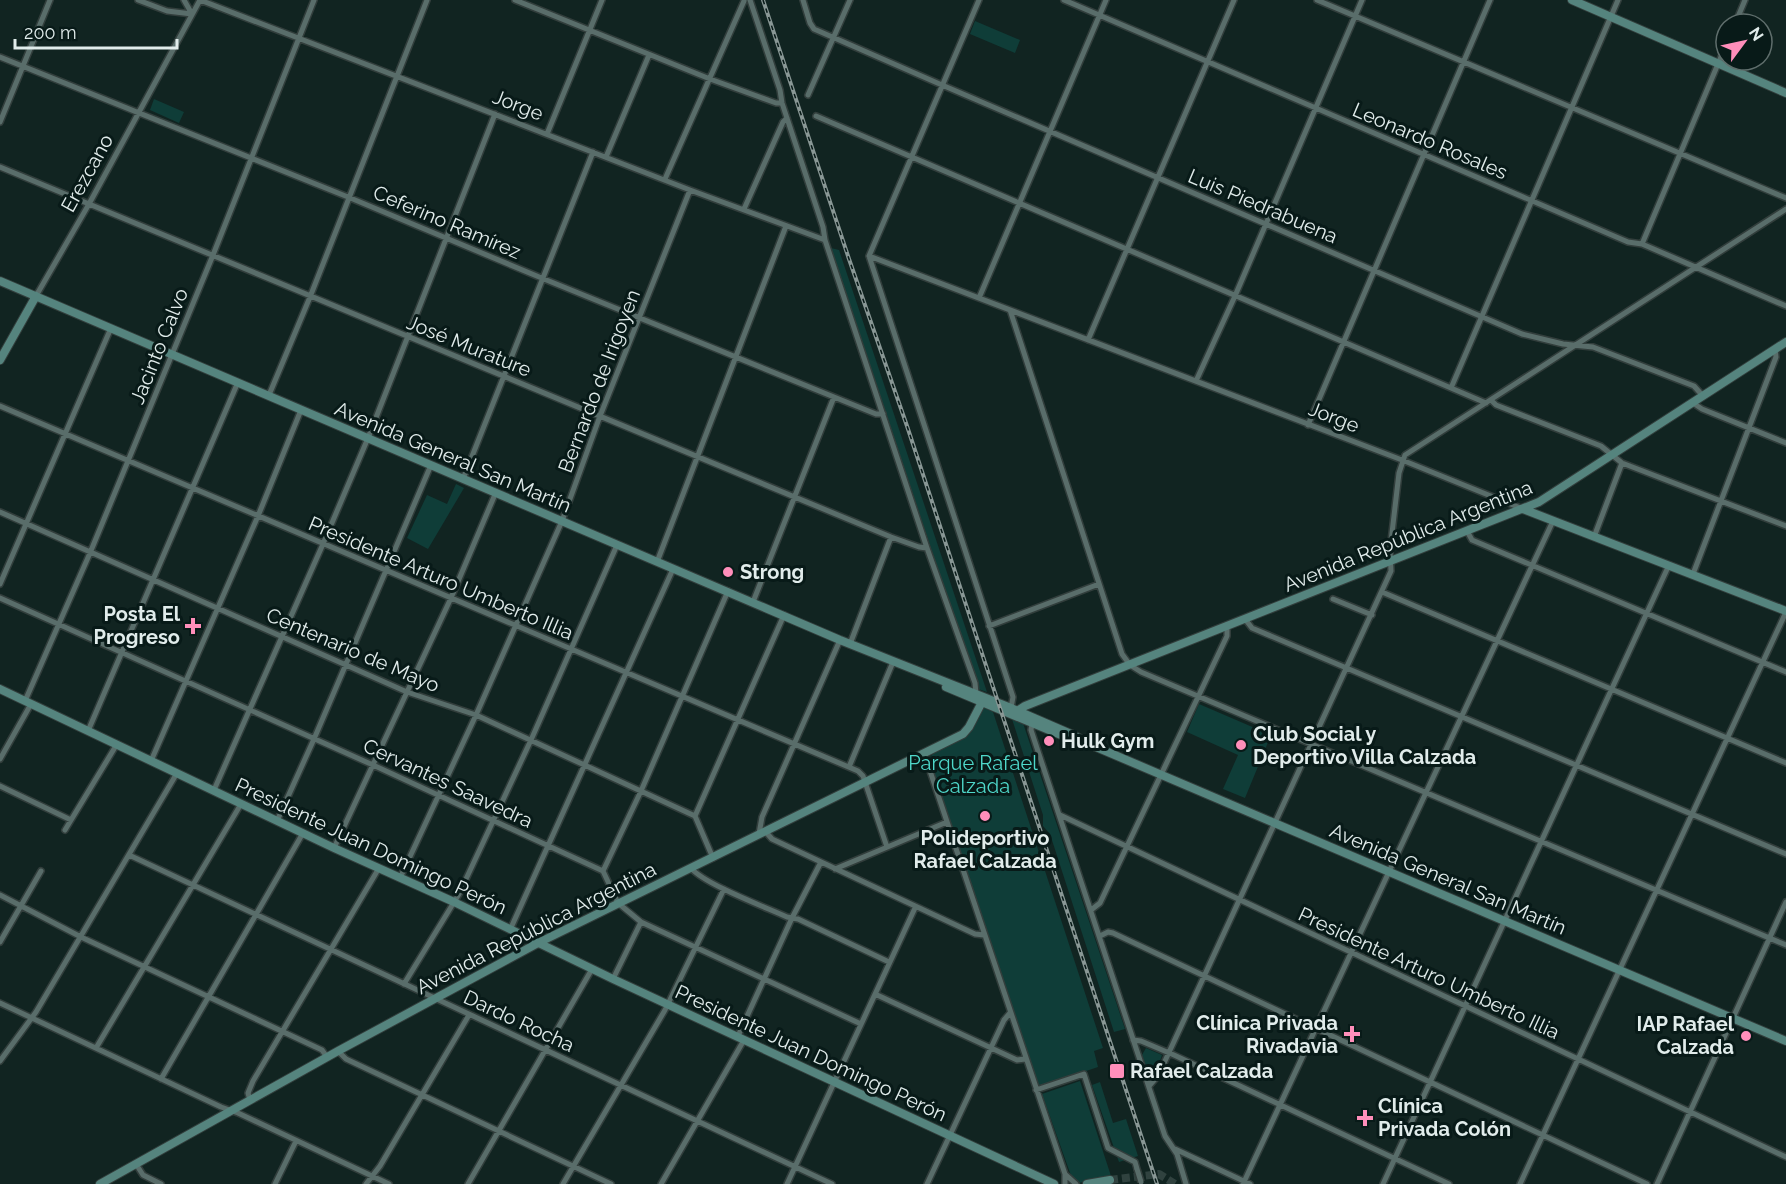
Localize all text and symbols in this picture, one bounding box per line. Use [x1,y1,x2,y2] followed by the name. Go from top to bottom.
[15,12,177,50] scale bar
[1714,12,1774,72] north arrow
[24,22,77,43] text: 200 m
[1745,24,1767,44] text: N
[489,84,547,126] street label: Jorge
[1349,98,1511,184] street label: Leonardo Rosales
[56,130,118,216] street label: Erezcano
[1185,164,1341,248] street label: Luis Piedrabuena
[370,180,525,264] street label: Ceferino Ramírez
[125,285,193,407] street label: Jacinto Calvo
[553,286,645,476] street label: Bernardo de Irigoyen
[403,310,535,382] street label: José Murature
[331,396,575,518] street label: Avenida General San Martín
[1305,396,1363,438] street label: Jorge
[1280,475,1536,597] street label: Avenida República Argentina
[305,511,577,645] street label: Presidente Arturo Umberto Illia
[740,560,804,584] place label: Strong
[721,565,735,579] marker: Strong
[94,602,181,649] place label: Posta El Progreso
[263,603,443,697] street label: Centenario de Mayo
[184,617,202,635] marker: Posta El Progreso
[1253,722,1476,769] place label: Club Social y Deportivo Villa Calzada
[1061,729,1154,753] place label: Hulk Gym
[359,733,537,833] street label: Cervantes Saavedra
[1042,734,1056,748] marker: Hulk Gym
[1234,738,1248,752] marker: Club Social y Deportivo Villa Calzada
[908,751,1038,798] park label: Parque Rafael Calzada
[231,772,511,920] street label: Presidente Juan Domingo Perón
[978,809,992,823] marker: Polideportivo Rafael Calzada
[1326,818,1570,940] street label: Avenida General San Martín
[913,826,1057,873] place label: Polideportivo Rafael Calzada
[412,857,660,999] street label: Avenida República Argentina
[1295,902,1563,1044] street label: Presidente Arturo Umberto Illia
[671,979,951,1127] street label: Presidente Juan Domingo Perón
[460,985,578,1057] street label: Dardo Rocha
[1196,1011,1338,1058] place label: Clínica Privada Rivadavia
[1636,1012,1735,1059] place label: IAP Rafael Calzada
[1343,1025,1361,1043] marker: Clínica Privada Rivadavia
[1739,1029,1753,1043] marker: IAP Rafael Calzada
[1130,1059,1273,1083] place label: Rafael Calzada
[1108,1062,1126,1080] marker: Rafael Calzada
[1378,1094,1511,1141] place label: Clínica Privada Colón
[1356,1109,1374,1127] marker: Clínica Privada Colón

